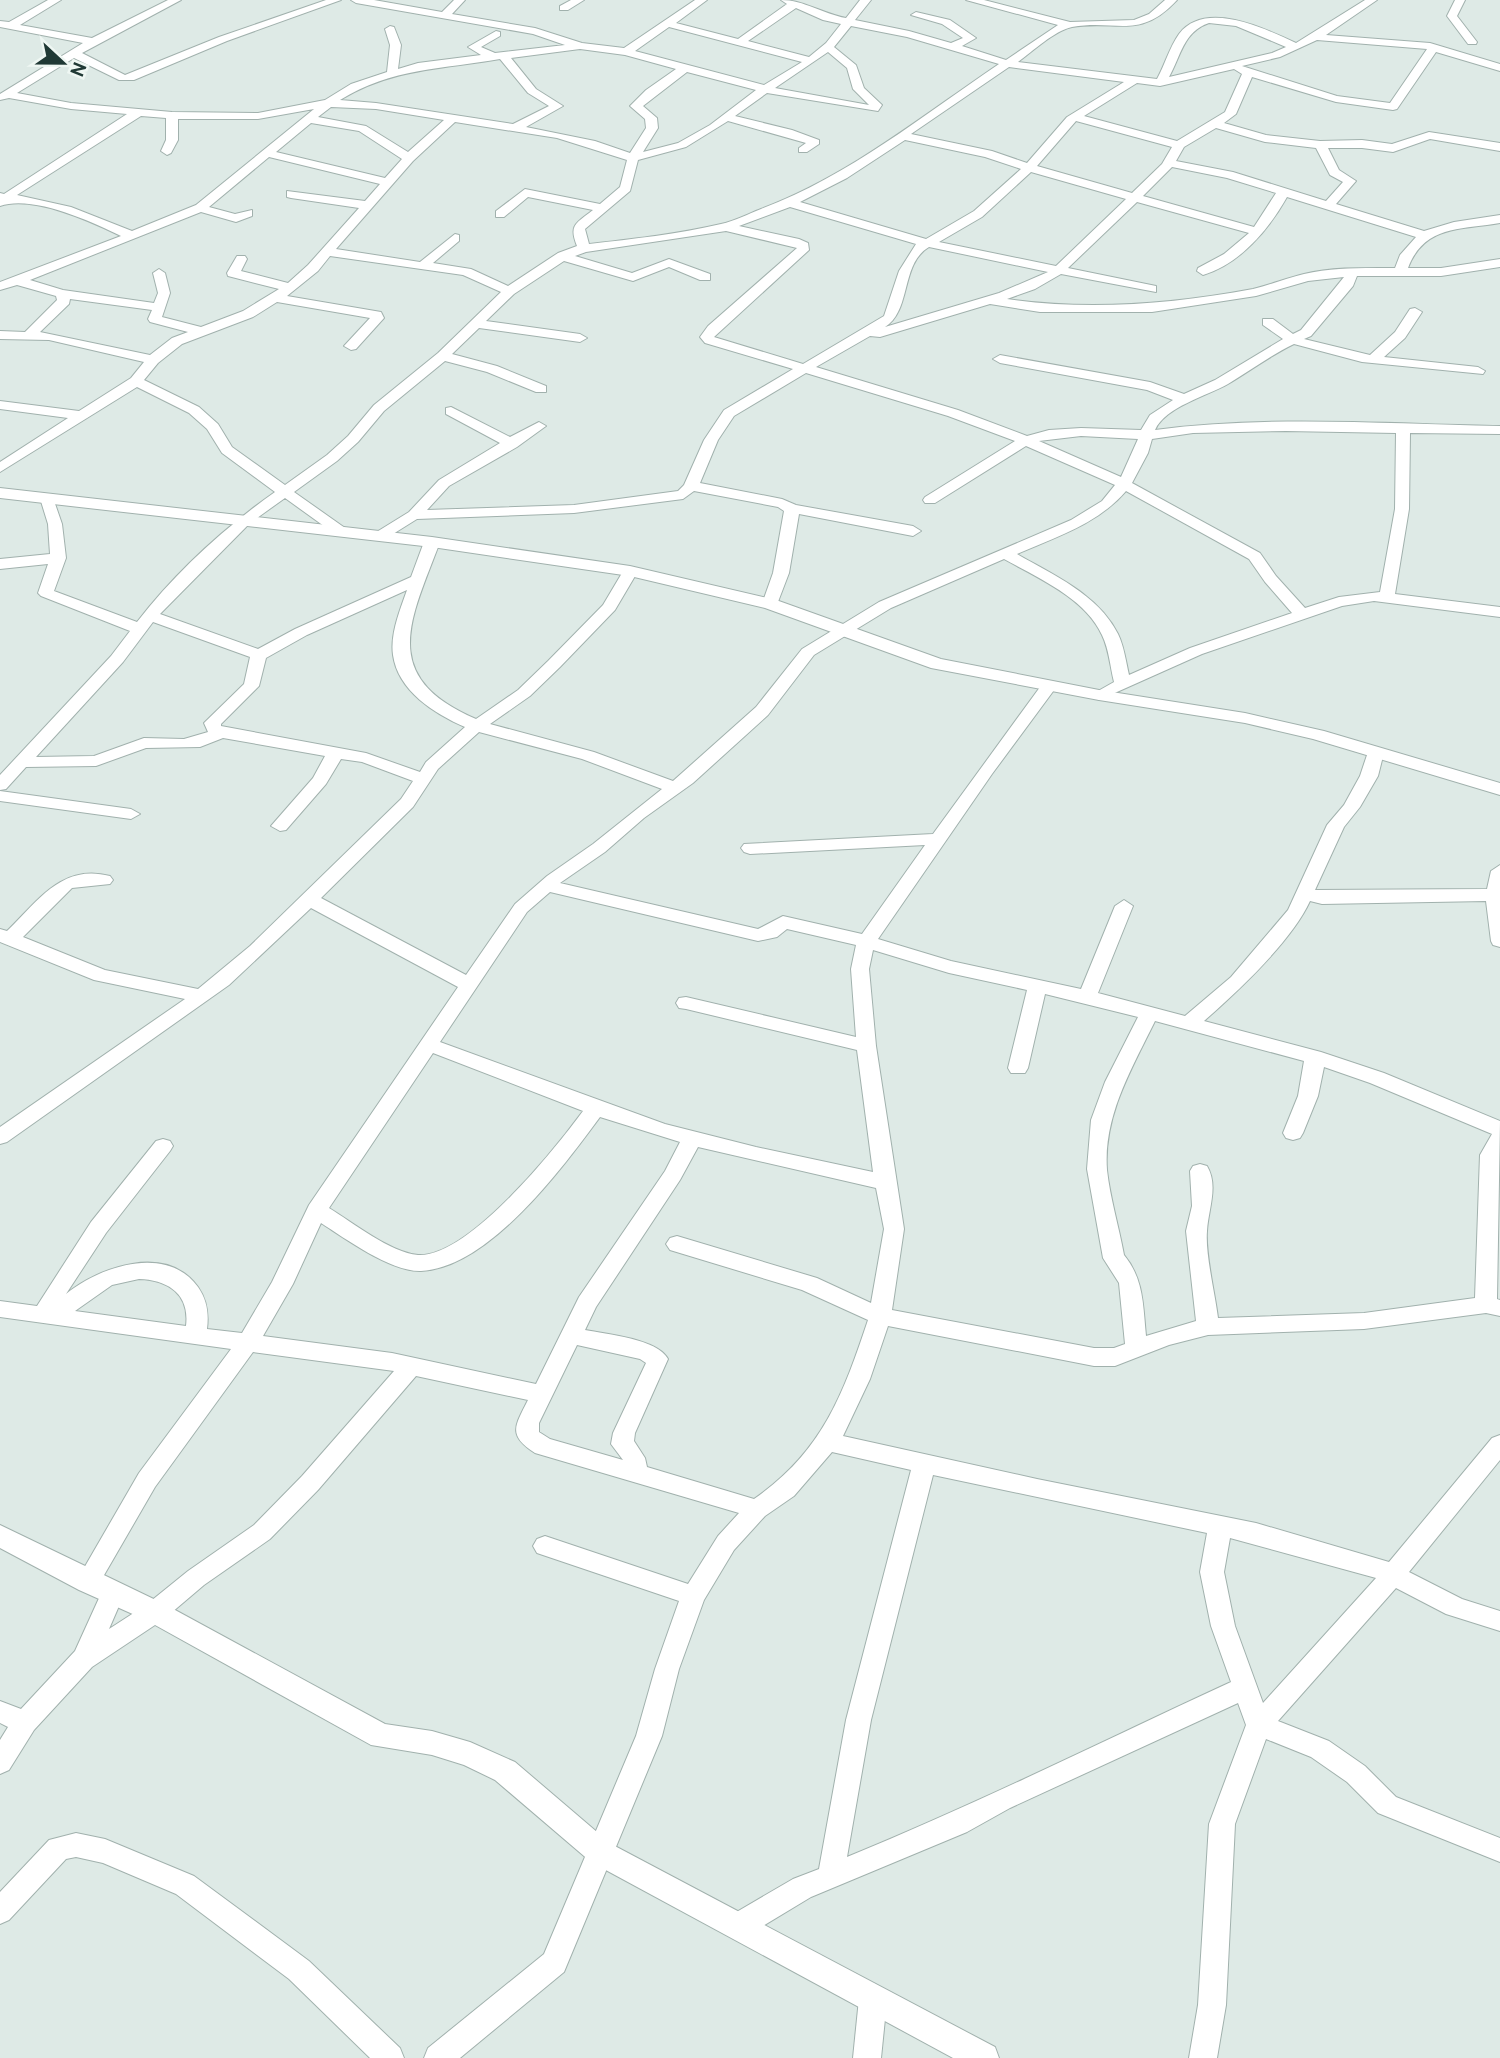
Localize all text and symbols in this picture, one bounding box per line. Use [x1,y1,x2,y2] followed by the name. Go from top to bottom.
[28,28,98,98] north arrow
[63,58,91,79] text: N

